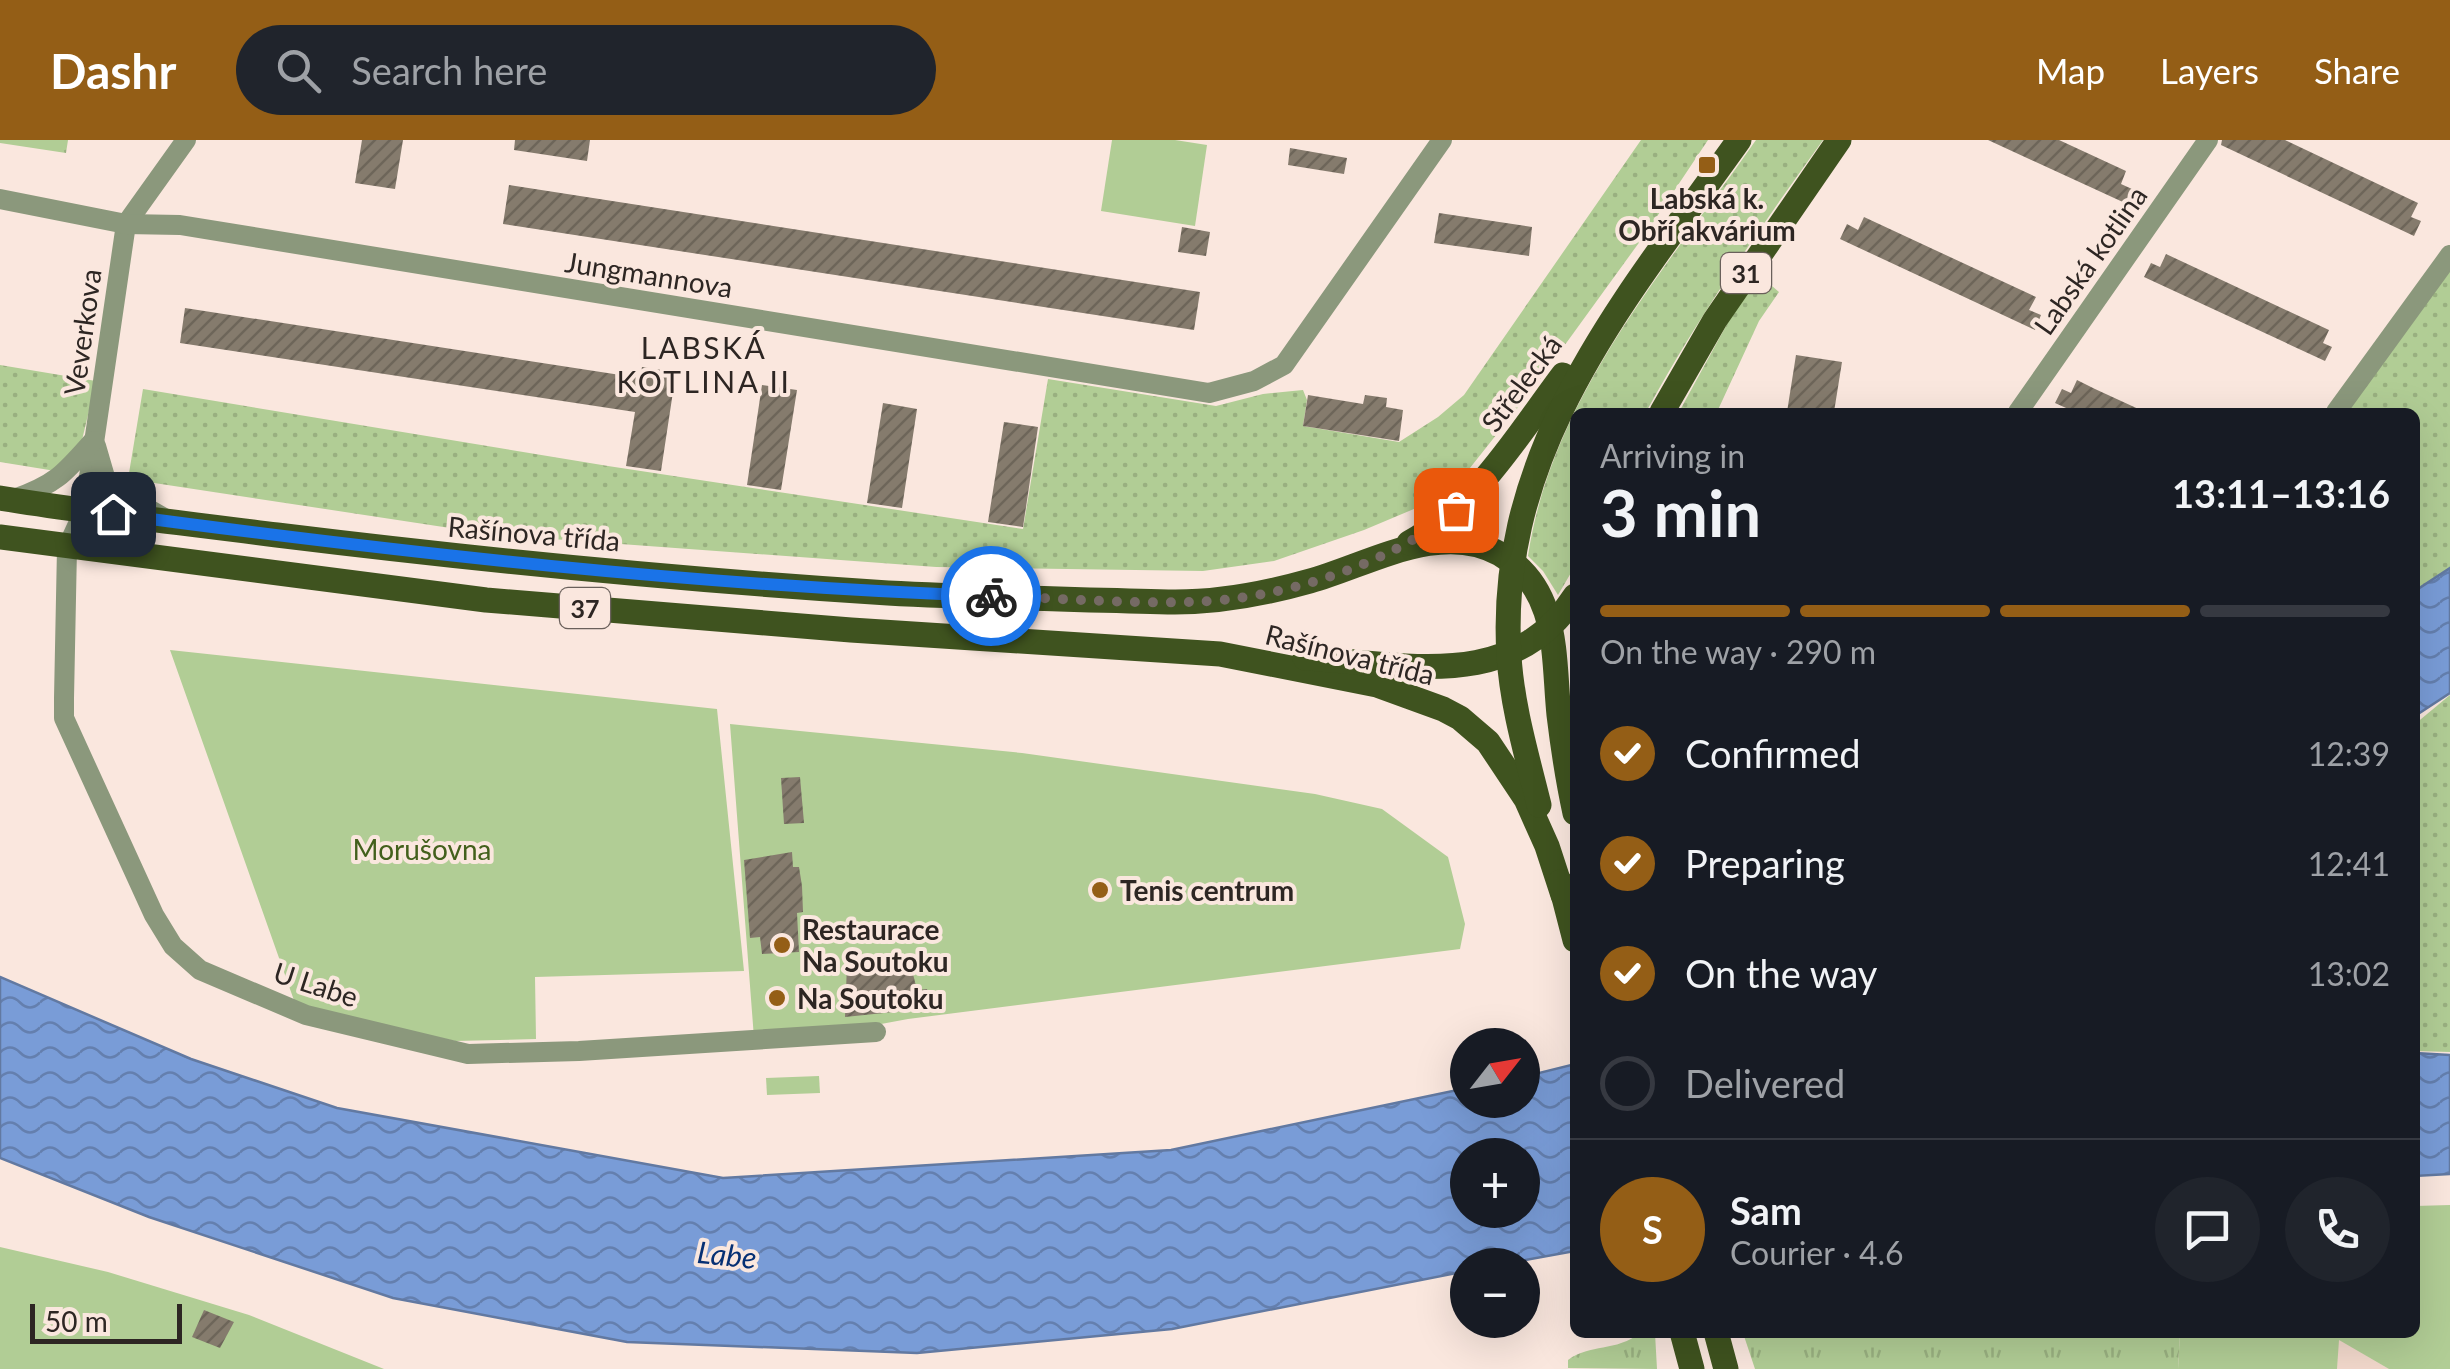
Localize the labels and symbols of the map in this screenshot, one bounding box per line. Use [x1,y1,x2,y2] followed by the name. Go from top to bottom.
[1696,154,1718,176] marker: Labská k. Obří akvárium
[2026,179,2154,341] street label: Labská kotlina
[1618,181,1796,247] place label: Labská k. Obří akvárium
[563,244,735,304] street label: Jungmannova
[1721,253,1771,293] road number: 31
[56,267,108,397] street label: Veverkova
[1474,328,1568,438] street label: Střelecká
[617,329,791,399] district label: LABSKÁ KOTLINA II
[1414,468,1499,553] pin
[71,472,156,557] pin
[446,509,622,557] street label: Rašínova třída
[941,546,1041,646] courier
[560,588,610,628] road number: 37
[1262,617,1438,691] street label: Rašínova třída
[353,832,491,866] park label: Morušovna
[1120,873,1294,907] place label: Tenis centrum
[1089,879,1111,901] marker: Tenis centrum
[802,912,949,978] place label: Restaurace Na Soutoku
[771,934,793,956] marker: Restaurace Na Soutoku
[270,954,362,1014] street label: U Labe
[797,981,944,1015] place label: Na Soutoku
[766,987,788,1009] marker: Na Soutoku
[1450,1028,1540,1118] north arrow
[696,1233,758,1275] water label: Labe
[30,1299,182,1344] scale bar

